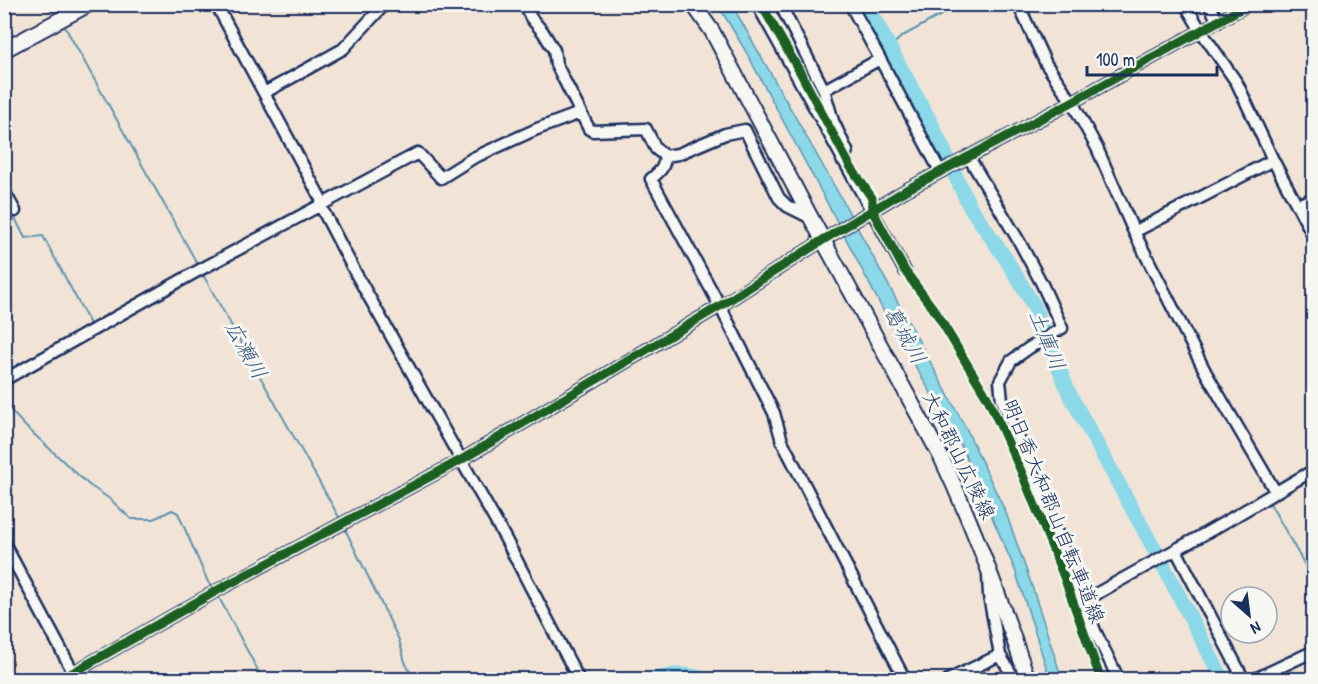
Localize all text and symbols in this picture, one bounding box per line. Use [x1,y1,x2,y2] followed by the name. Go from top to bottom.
[1087,39,1218,77] scale bar
[1096,47,1135,72] text: 100 m
[877,300,933,369] water label: 葛城川
[1022,305,1073,374] water label: 土庫川
[218,315,274,384] water label: 広瀬川
[917,386,1002,524] street label: 大和郡山広陵線
[997,394,1112,627] street label: 明日香大和郡山自転車道線
[1219,585,1279,645] north arrow
[1247,617,1265,640] text: N

